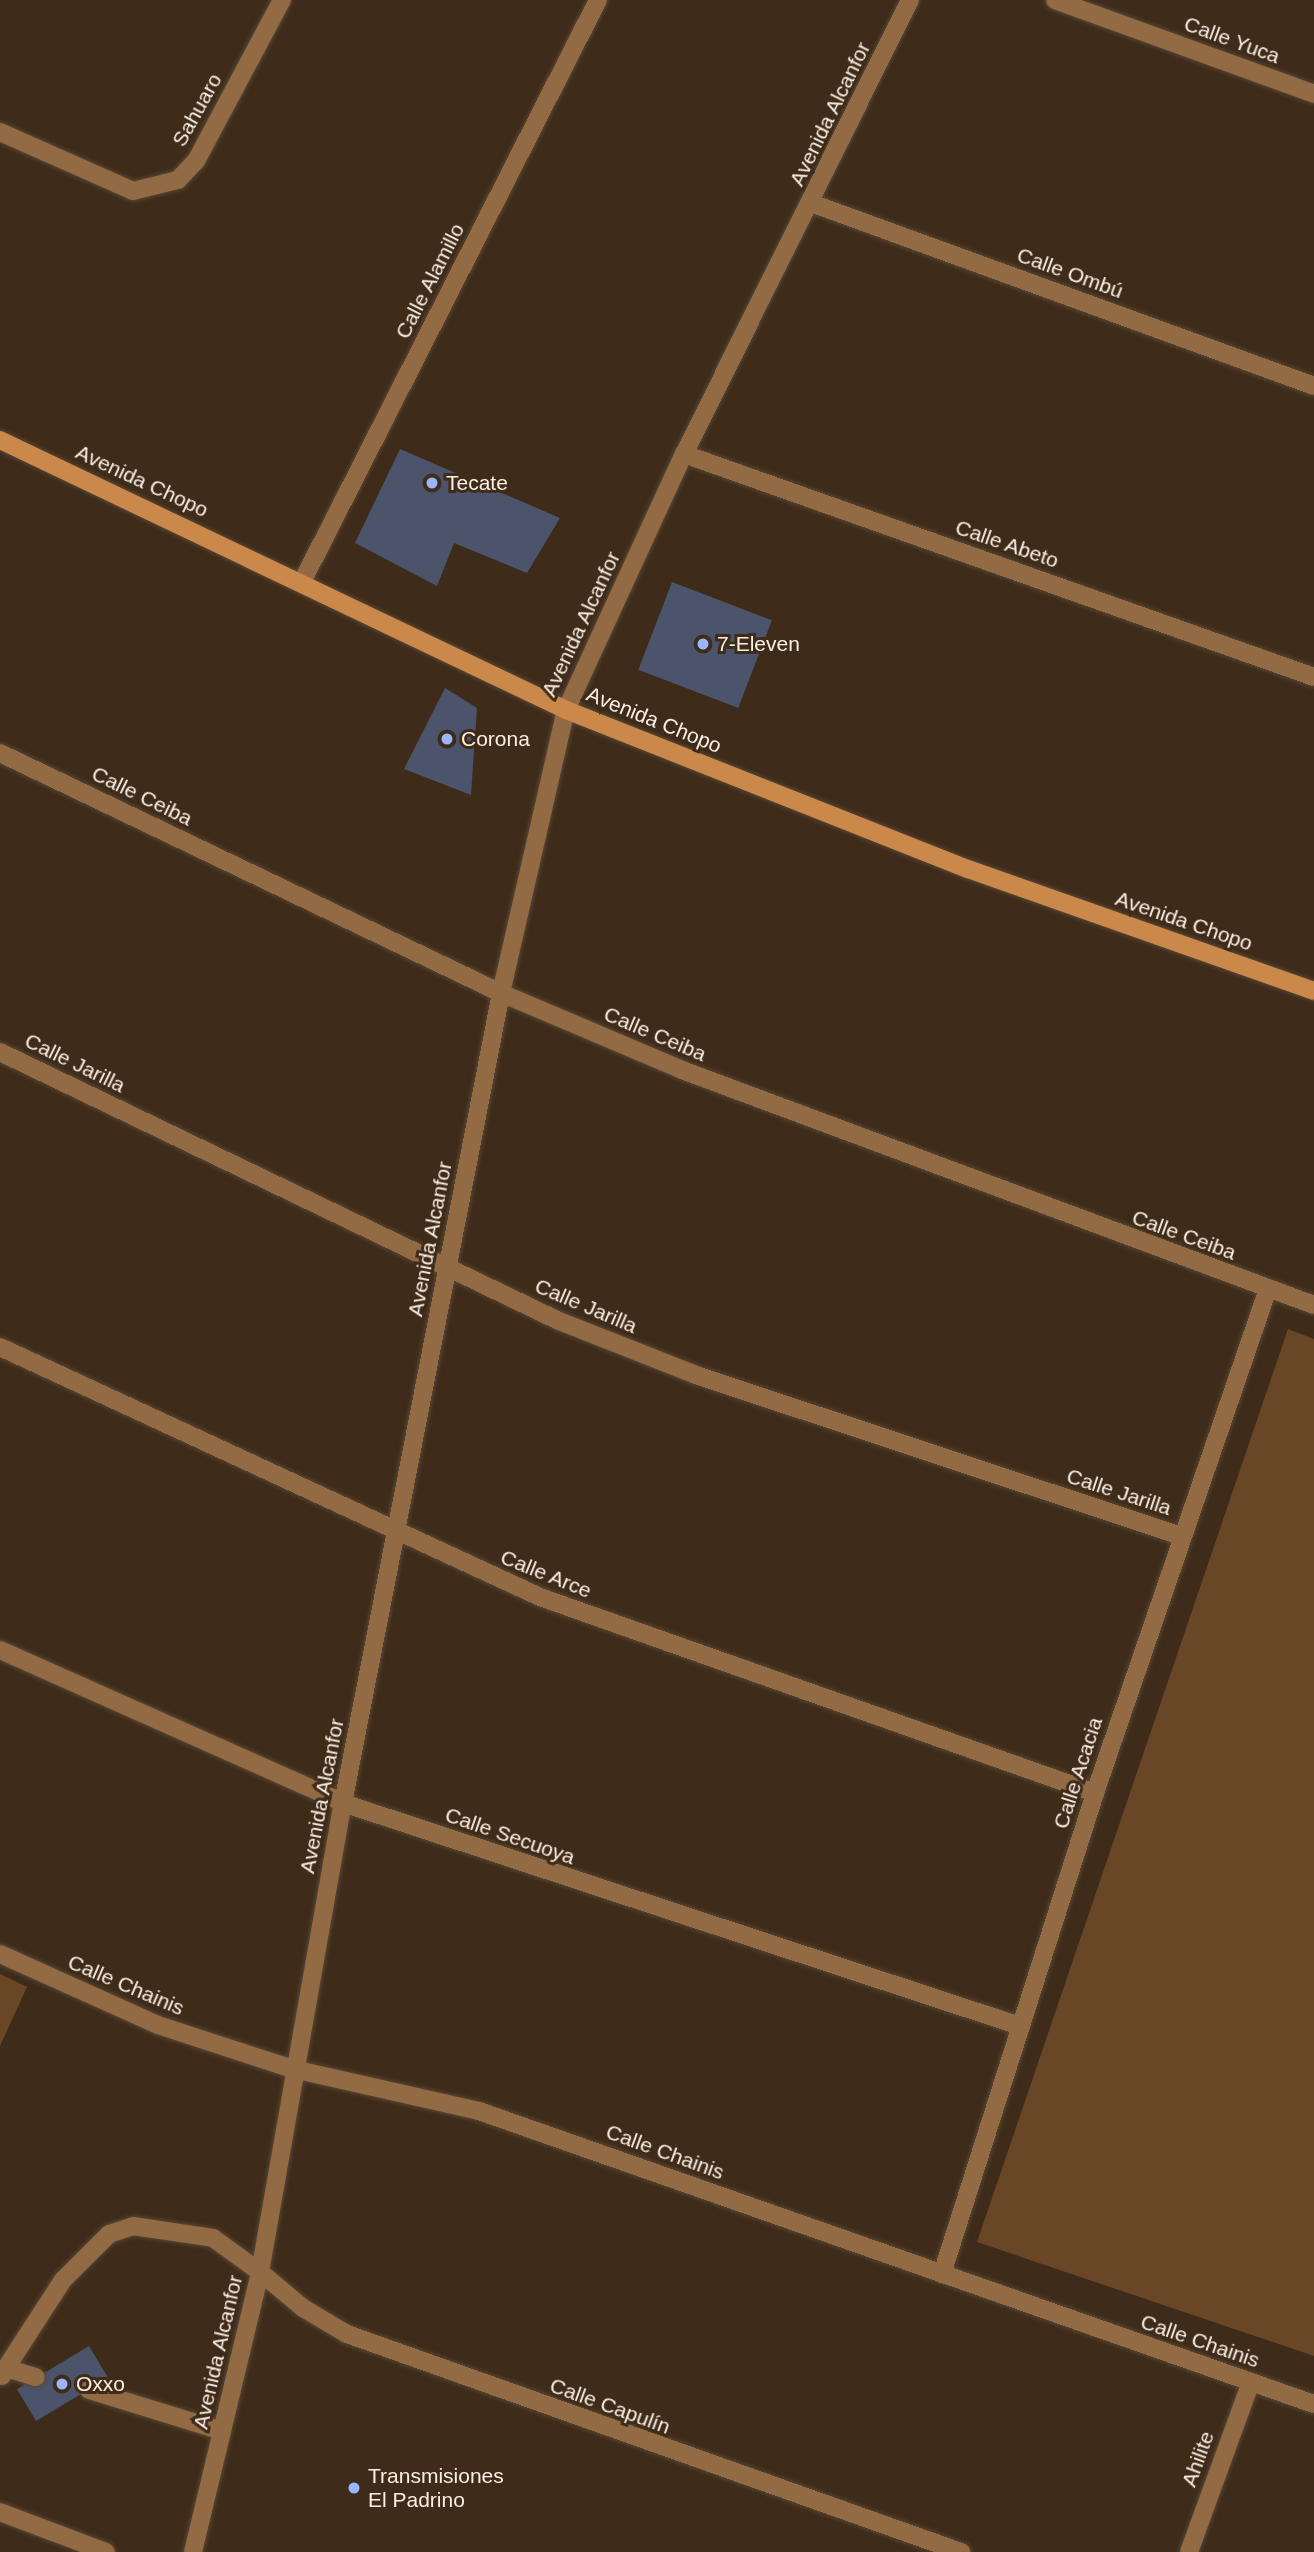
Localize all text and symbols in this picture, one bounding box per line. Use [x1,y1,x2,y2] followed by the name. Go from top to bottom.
[1181,11,1283,69] street label: Calle Yuca
[784,37,876,191] street label: Avenida Alcanfor
[167,69,227,151] street label: Sahuaro
[390,219,470,343] street label: Calle Alamillo
[1014,242,1126,304] street label: Calle Ombú
[72,439,212,523] street label: Avenida Chopo
[446,470,508,496] place label: Tecate
[424,475,440,491] marker: Tecate
[952,514,1062,574] street label: Calle Abeto
[536,547,626,701] street label: Avenida Alcanfor
[717,631,800,657] place label: 7-Eleven
[695,636,711,652] marker: 7-Eleven
[583,681,725,759] street label: Avenida Chopo
[461,726,530,752] place label: Corona
[439,731,455,747] marker: Corona
[88,761,196,831] street label: Calle Ceiba
[1112,886,1256,956] street label: Avenida Chopo
[600,1001,710,1067] street label: Calle Ceiba
[21,1028,129,1098] street label: Calle Jarilla
[403,1159,457,1319] street label: Avenida Alcanfor
[1129,1205,1239,1265] street label: Calle Ceiba
[531,1273,641,1339] street label: Calle Jarilla
[1063,1463,1175,1521] street label: Calle Jarilla
[496,1544,596,1604] street label: Calle Arce
[1048,1714,1108,1832] street label: Calle Acacia
[295,1716,349,1876] street label: Avenida Alcanfor
[442,1802,578,1870] street label: Calle Secuoya
[64,1949,188,2021] street label: Calle Chainis
[603,2119,727,2185] street label: Calle Chainis
[188,2272,248,2432] street label: Avenida Alcanfor
[1137,2309,1263,2373] street label: Calle Chainis
[76,2371,125,2397] place label: Oxxo
[546,2373,674,2439] street label: Calle Capulín
[54,2376,70,2392] marker: Oxxo
[1176,2428,1220,2490] street label: Ahilite
[368,2463,504,2513] place label: Transmisiones El Padrino
[346,2480,362,2496] marker: Transmisiones El Padrino

